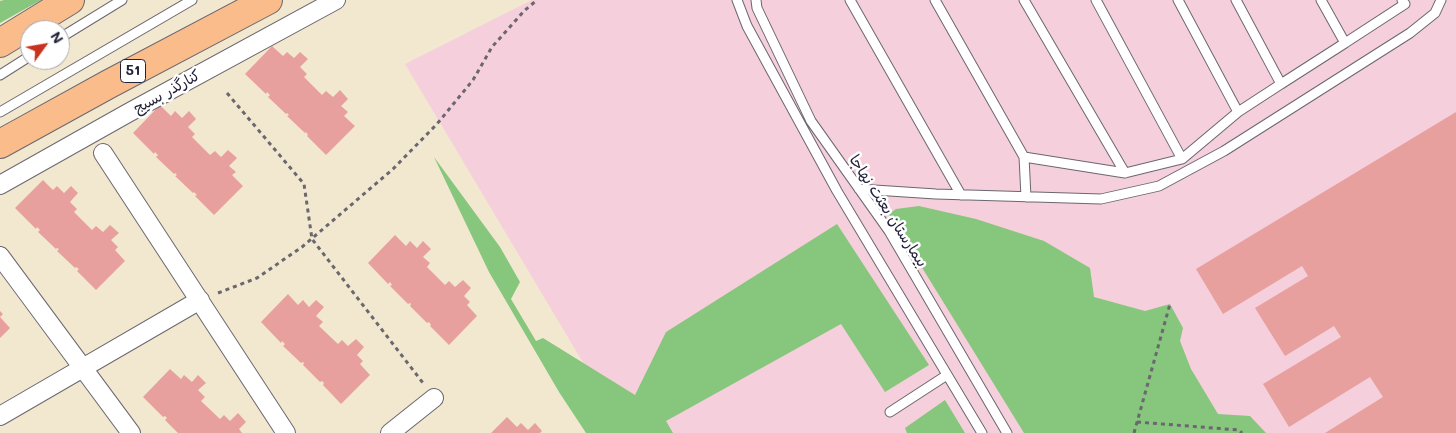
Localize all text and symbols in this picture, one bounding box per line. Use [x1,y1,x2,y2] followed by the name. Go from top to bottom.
[20,20,70,70] north arrow
[46,28,68,47] text: N
[120,59,146,82] road number: 51
[130,66,204,118] street label: کنارگذر بسیج
[845,152,931,270] street label: بیمارستان بعثت نهاجا

